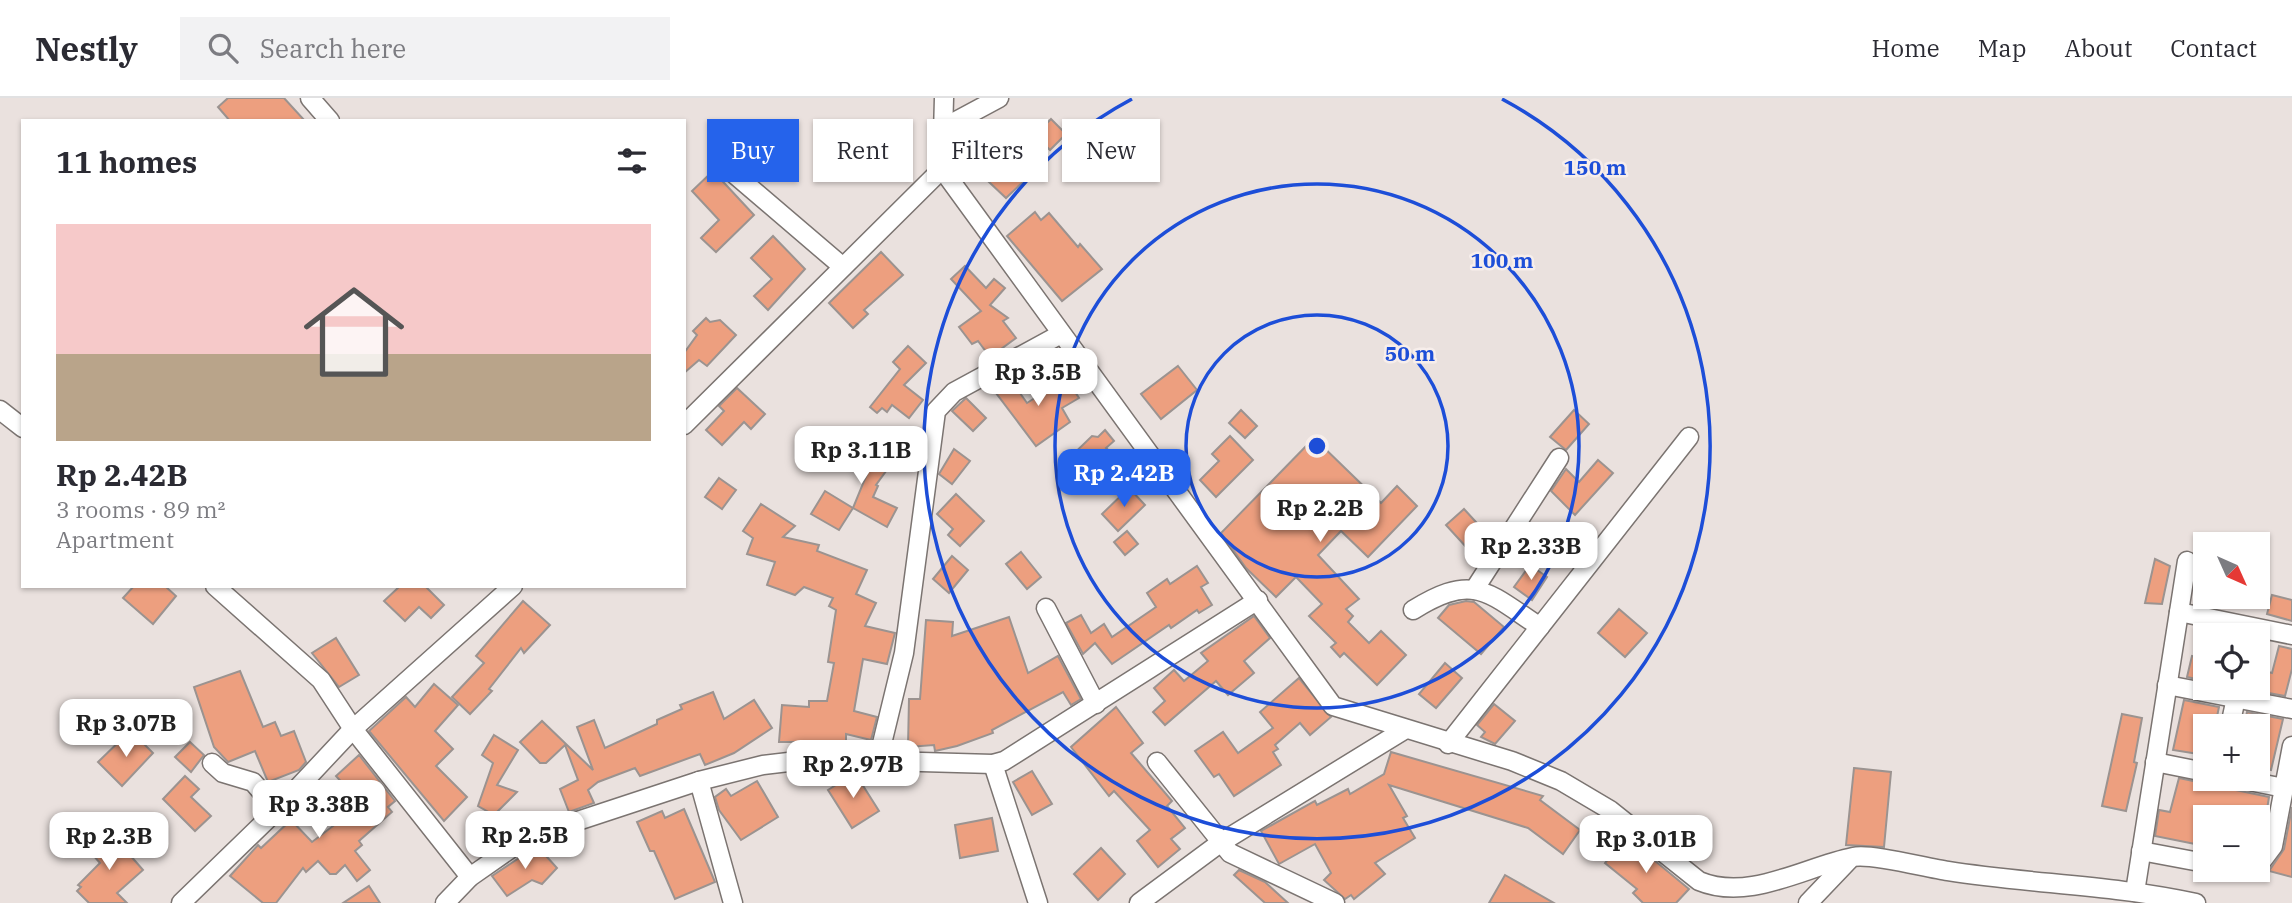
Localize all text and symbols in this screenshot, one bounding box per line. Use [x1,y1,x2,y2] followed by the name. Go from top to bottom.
[180,17,670,80] search box
[35,27,138,70] text: Nestly
[204,29,242,67] icon: search
[260,31,406,65] text: Search here
[1872,32,1940,64] text: Home
[1978,32,2026,64] text: Map
[2064,32,2132,64] text: About
[2170,32,2257,64] text: Contact
[707,119,799,182] chip: Buy
[813,119,913,182] chip: Rent
[927,119,1048,182] chip: Filters
[1062,119,1160,182] chip: New
[56,142,197,181] text: 11 homes
[613,142,651,180] icon: filters
[1563,153,1627,181] text: 150 m
[1470,246,1534,274] text: 100 m
[291,269,417,395] icon: home
[1385,339,1435,367] text: 50 m
[973,348,1103,408] pin: Rp 3.5B
[994,356,1082,386] text: Rp 3.5B
[789,426,933,486] pin: Rp 3.11B
[811,434,911,464] text: Rp 3.11B
[1305,434,1329,458] centre of rings
[1052,450,1196,509] pin: Rp 2.42B
[56,455,188,494] text: Rp 2.42B
[1074,457,1174,487] text: Rp 2.42B
[1255,484,1385,544] pin: Rp 2.2B
[1276,492,1364,522] text: Rp 2.2B
[56,494,226,524] text: 3 rooms · 89 m²
[1459,522,1603,582] pin: Rp 2.33B
[56,524,174,554] text: Apartment
[1481,530,1581,560] text: Rp 2.33B
[2193,532,2270,609] north arrow
[2193,532,2270,882] map controls
[2193,623,2270,700] button: locate
[54,700,198,759] pin: Rp 3.07B
[76,707,176,737] text: Rp 3.07B
[2193,714,2270,791] button: +
[781,740,925,800] pin: Rp 2.97B
[803,748,903,778] text: Rp 2.97B
[247,780,391,840] pin: Rp 3.38B
[269,788,369,818] text: Rp 3.38B
[2193,805,2270,882] button: −
[44,812,174,872] pin: Rp 2.3B
[460,812,590,871] pin: Rp 2.5B
[1574,816,1718,875] pin: Rp 3.01B
[481,819,569,849] text: Rp 2.5B
[65,820,153,850] text: Rp 2.3B
[1596,823,1696,853] text: Rp 3.01B

